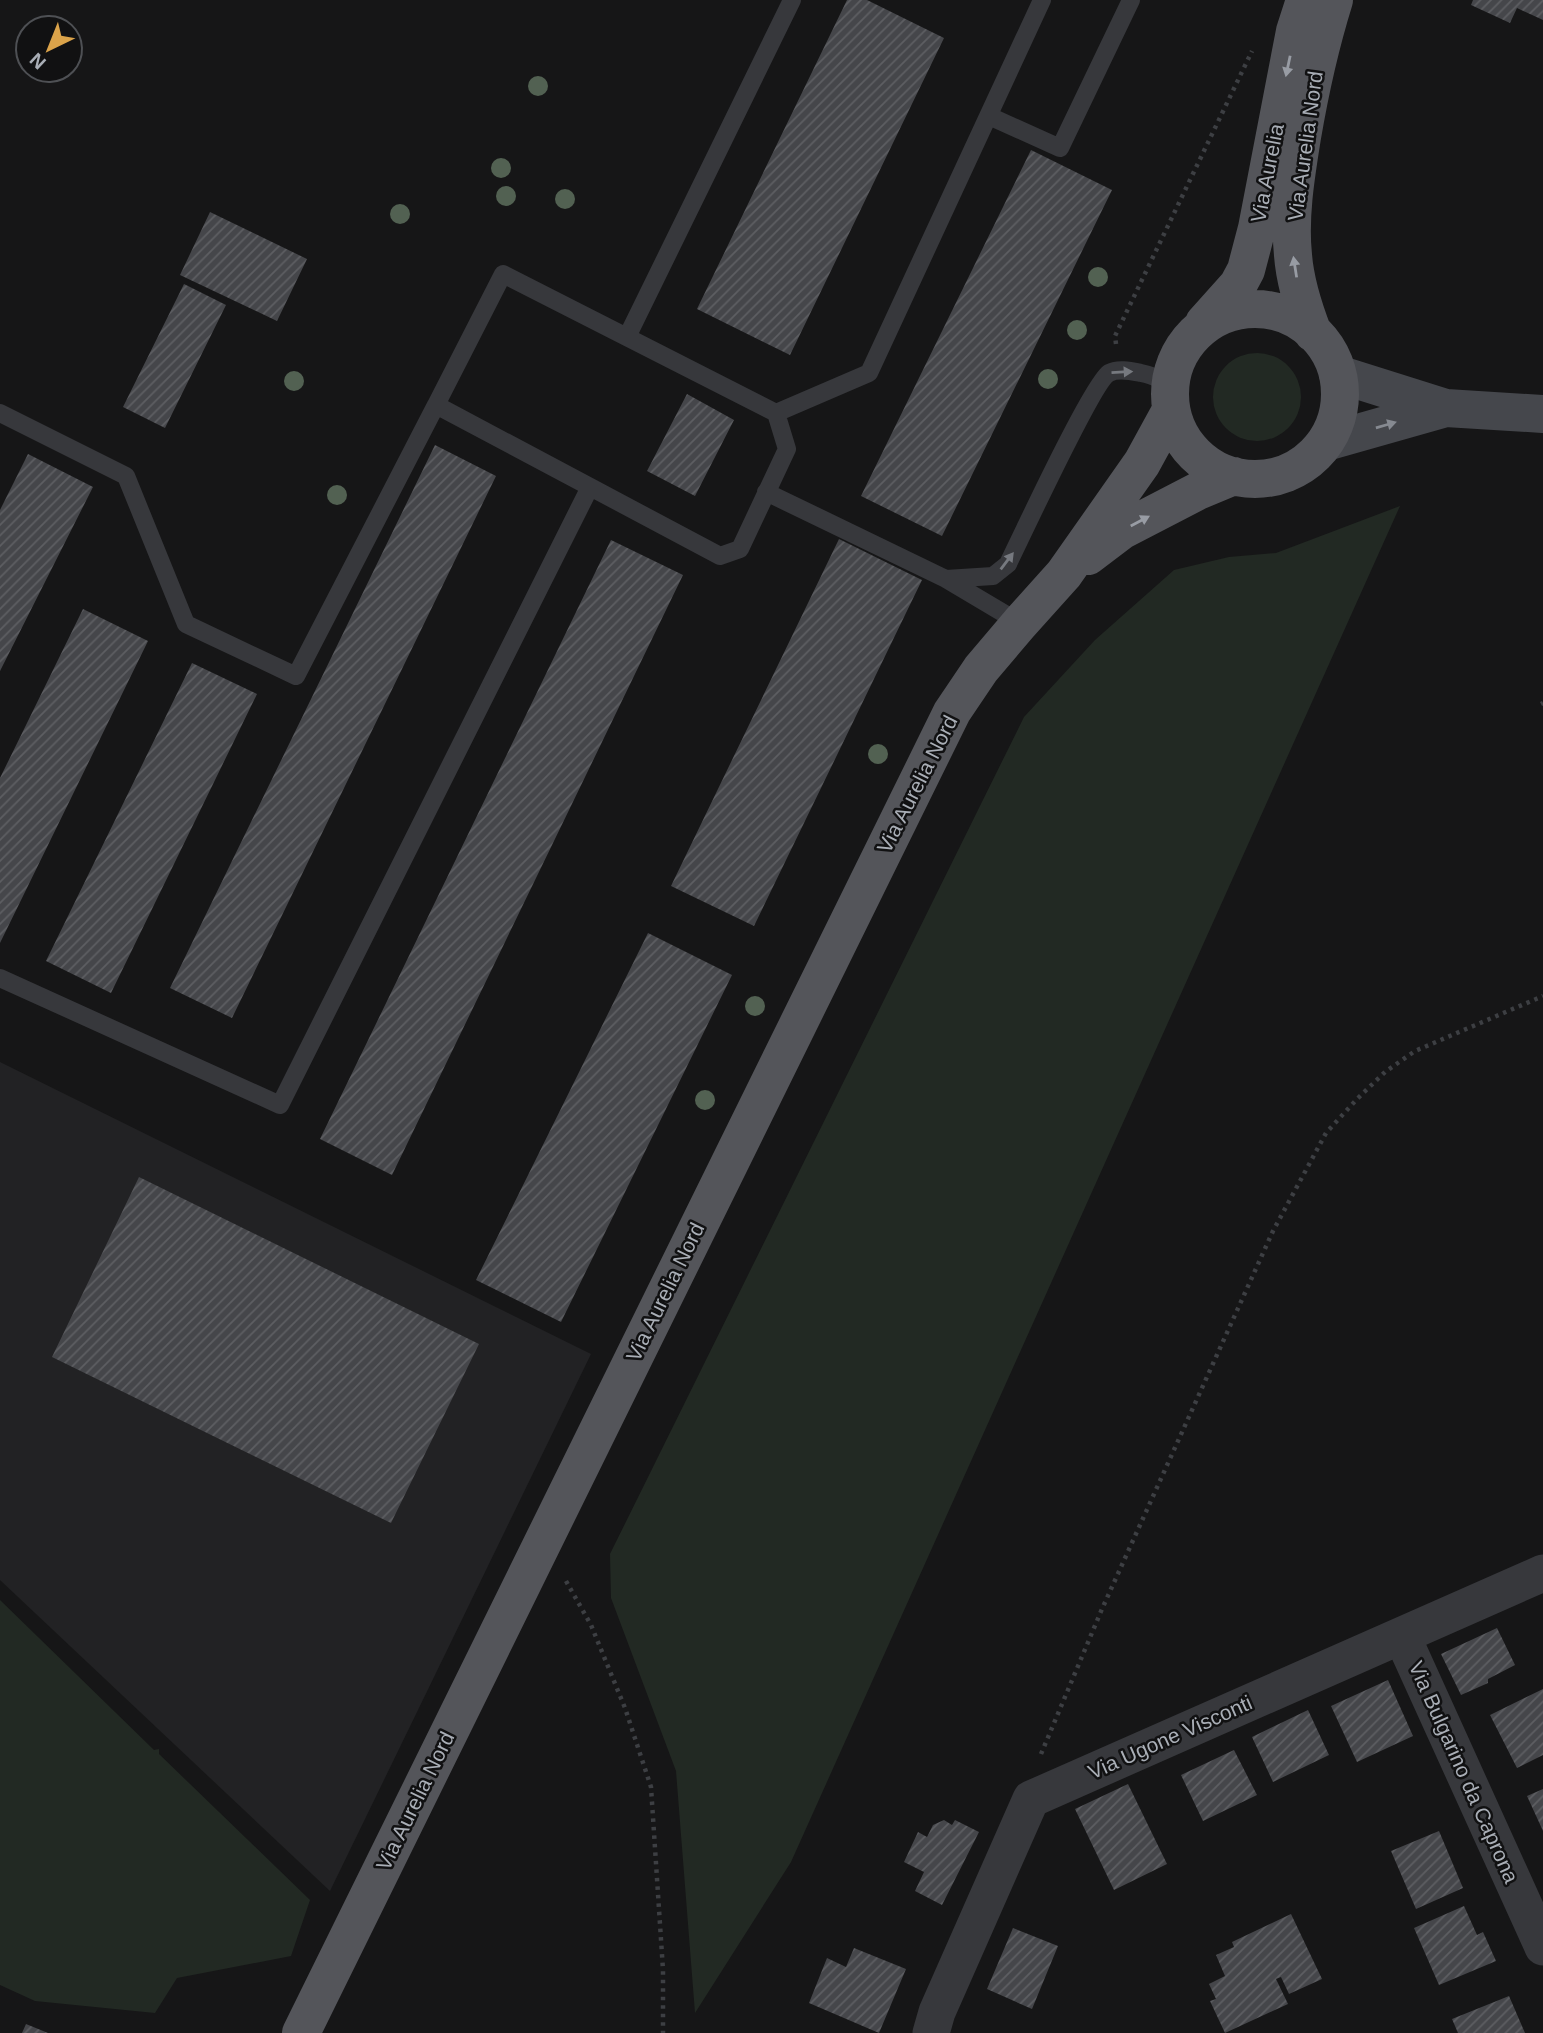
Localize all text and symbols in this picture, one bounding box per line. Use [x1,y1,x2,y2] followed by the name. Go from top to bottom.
[14,14,84,84] north arrow
[26,49,50,73] text: N
[1283,55,1294,77] one-way arrow
[1283,69,1327,223] street label: Via Aurelia Nord
[1246,121,1288,224] street label: Via Aurelia
[1289,256,1300,278] one-way arrow
[1111,367,1133,378] one-way arrow
[1375,419,1397,430] one-way arrow
[1130,515,1150,527] one-way arrow
[1000,551,1014,570] one-way arrow
[872,711,962,857] street label: Via Aurelia Nord
[621,1219,709,1365] street label: Via Aurelia Nord
[1405,1658,1523,1887] street label: Via Bulgarino da Caprona
[1085,1691,1255,1783] street label: Via Ugone Visconti
[371,1728,459,1874] street label: Via Aurelia Nord

